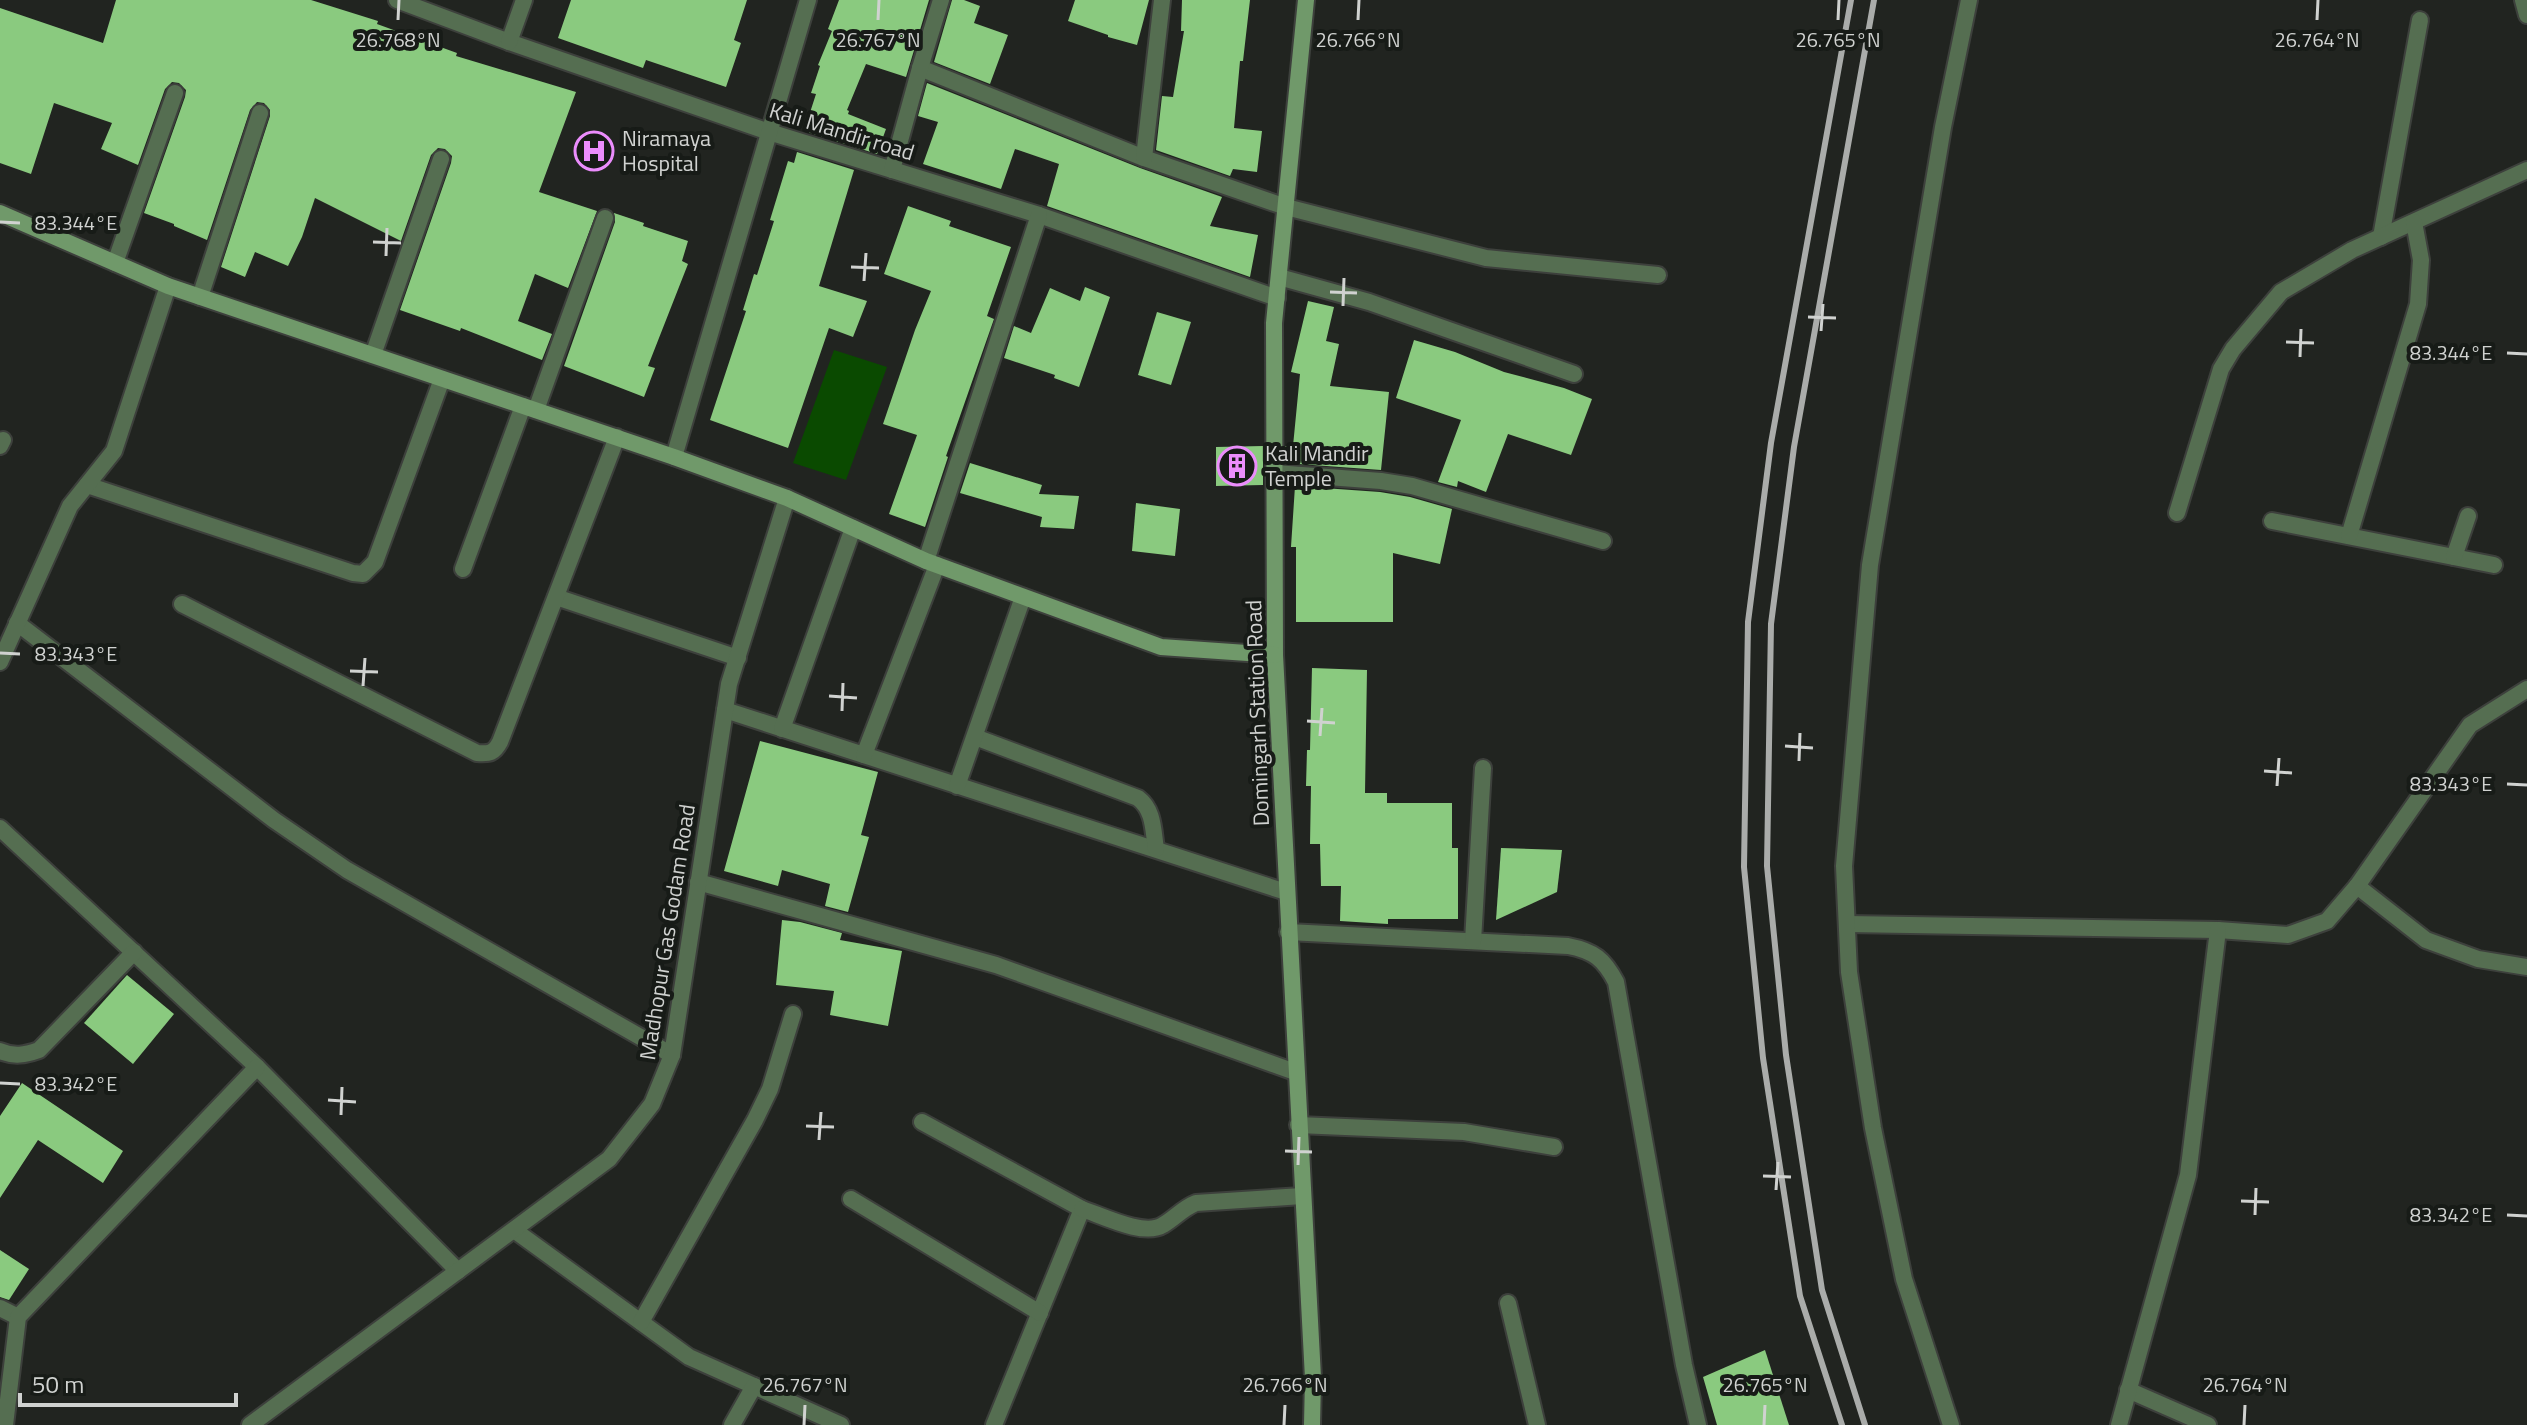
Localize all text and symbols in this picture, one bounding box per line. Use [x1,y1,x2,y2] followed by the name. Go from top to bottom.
[355,24,441,55] text: 26.768°N
[835,24,921,55] text: 26.767°N
[1315,24,1401,55] text: 26.766°N
[1795,24,1881,55] text: 26.765°N
[2274,24,2360,55] text: 26.764°N
[765,93,919,169] street label: Kali Mandir road
[622,121,711,180] place label: Niramaya Hospital
[573,130,615,172] hospital icon: Niramaya Hospital
[35,207,117,238] text: 83.344°E
[2410,337,2492,368] text: 83.344°E
[1265,436,1369,495] place label: Kali Mandir Temple
[1216,445,1258,487] building icon: Kali Mandir Temple
[1236,599,1278,827] street label: Domingarh Station Road
[35,638,117,669] text: 83.343°E
[2410,768,2492,799] text: 83.343°E
[630,802,704,1062] street label: Madhopur Gas Godam Road
[35,1068,117,1099] text: 83.342°E
[2410,1199,2492,1230] text: 83.342°E
[20,1357,236,1407] scale bar
[32,1366,84,1402] text: 50 m
[762,1369,848,1400] text: 26.767°N
[1242,1369,1328,1400] text: 26.766°N
[1722,1369,1808,1400] text: 26.765°N
[2202,1369,2288,1400] text: 26.764°N

